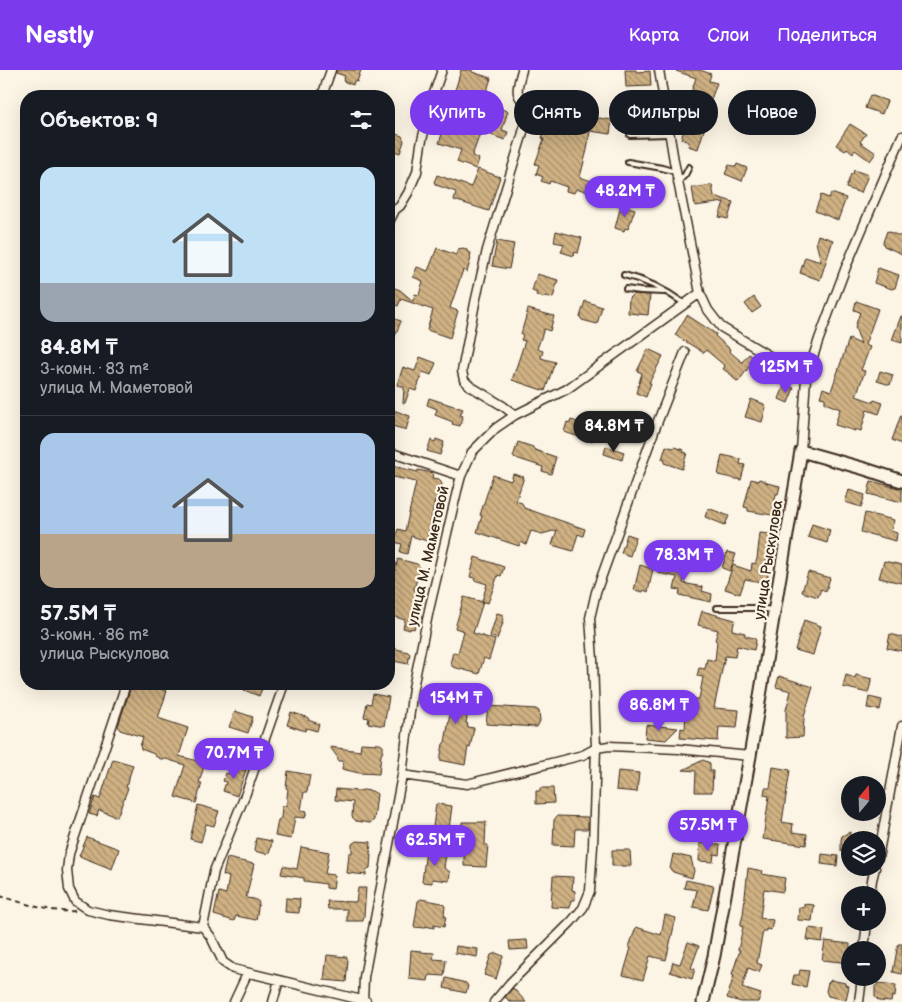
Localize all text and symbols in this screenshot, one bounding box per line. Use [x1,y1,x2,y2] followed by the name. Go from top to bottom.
[25,21,94,50] text: Nestly
[629,25,679,46] text: Карта
[707,25,749,46] text: Слои
[777,25,877,46] text: Поделиться
[410,90,504,135] chip: Купить
[514,90,599,135] chip: Снять
[609,90,718,135] chip: Фильтры
[728,90,816,135] chip: Новое
[347,106,375,134] icon: filters
[40,108,158,133] text: Объектов: 9
[579,176,671,218] pin: 48.2M ₸
[596,182,655,201] text: 48.2M ₸
[163,200,253,290] icon: home
[40,335,117,360] text: 84.8M ₸
[745,352,827,394] pin: 125M ₸
[760,358,812,377] text: 125M ₸
[40,360,149,379] text: 3-комн. · 83 m²
[40,379,193,398] text: улица М. Маметовой
[568,410,660,453] pin: 84.8M ₸
[584,417,644,436] text: 84.8M ₸
[163,465,253,555] icon: home
[403,484,454,628] street label: улица М. Маметовой
[750,499,787,621] street label: улица Рыскулова
[638,540,730,582] pin: 78.3M ₸
[655,546,713,565] text: 78.3M ₸
[40,601,116,626] text: 57.5M ₸
[40,626,149,645] text: 3-комн. · 86 m²
[40,645,169,664] text: улица Рыскулова
[415,682,497,725] pin: 154M ₸
[430,689,482,708] text: 154M ₸
[613,690,705,732] pin: 86.8M ₸
[629,696,689,715] text: 86.8M ₸
[188,738,280,780] pin: 70.7M ₸
[205,744,263,763] text: 70.7M ₸
[841,776,886,821] north arrow
[841,776,886,986] map controls
[662,810,754,852] pin: 57.5M ₸
[679,816,737,835] text: 57.5M ₸
[389,824,481,867] pin: 62.5M ₸
[406,831,464,850] text: 62.5M ₸
[841,831,886,876] button: layers
[841,886,886,931] button: +
[841,941,886,986] button: −

